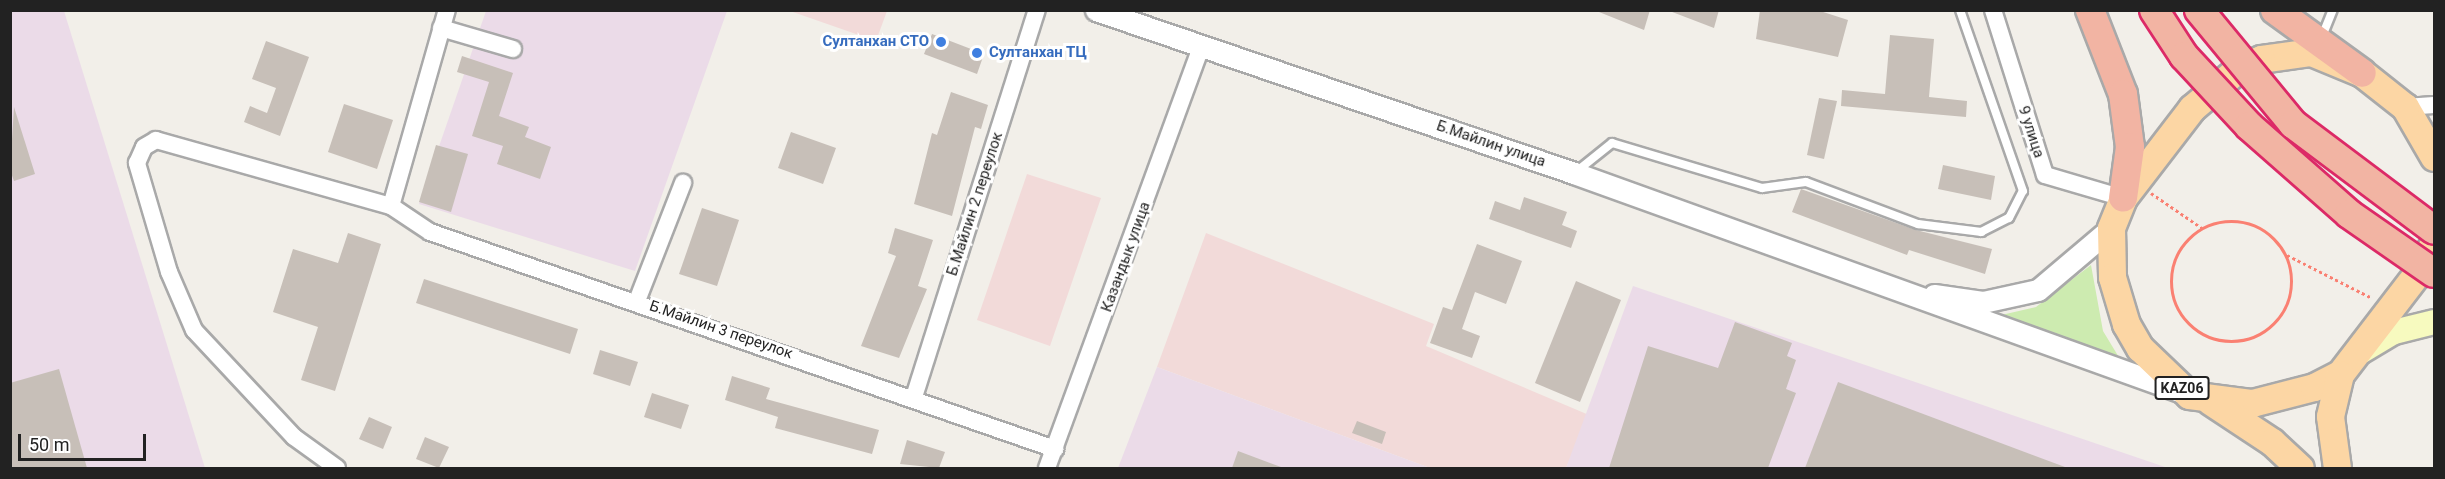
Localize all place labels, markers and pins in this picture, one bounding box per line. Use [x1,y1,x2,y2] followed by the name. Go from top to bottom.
[822,33,929,51] place label: Султанхан СТО
[934,35,948,49] marker: Султанхан СТО
[989,44,1087,62] place label: Султанхан ТЦ
[970,46,984,60] marker: Султанхан ТЦ

